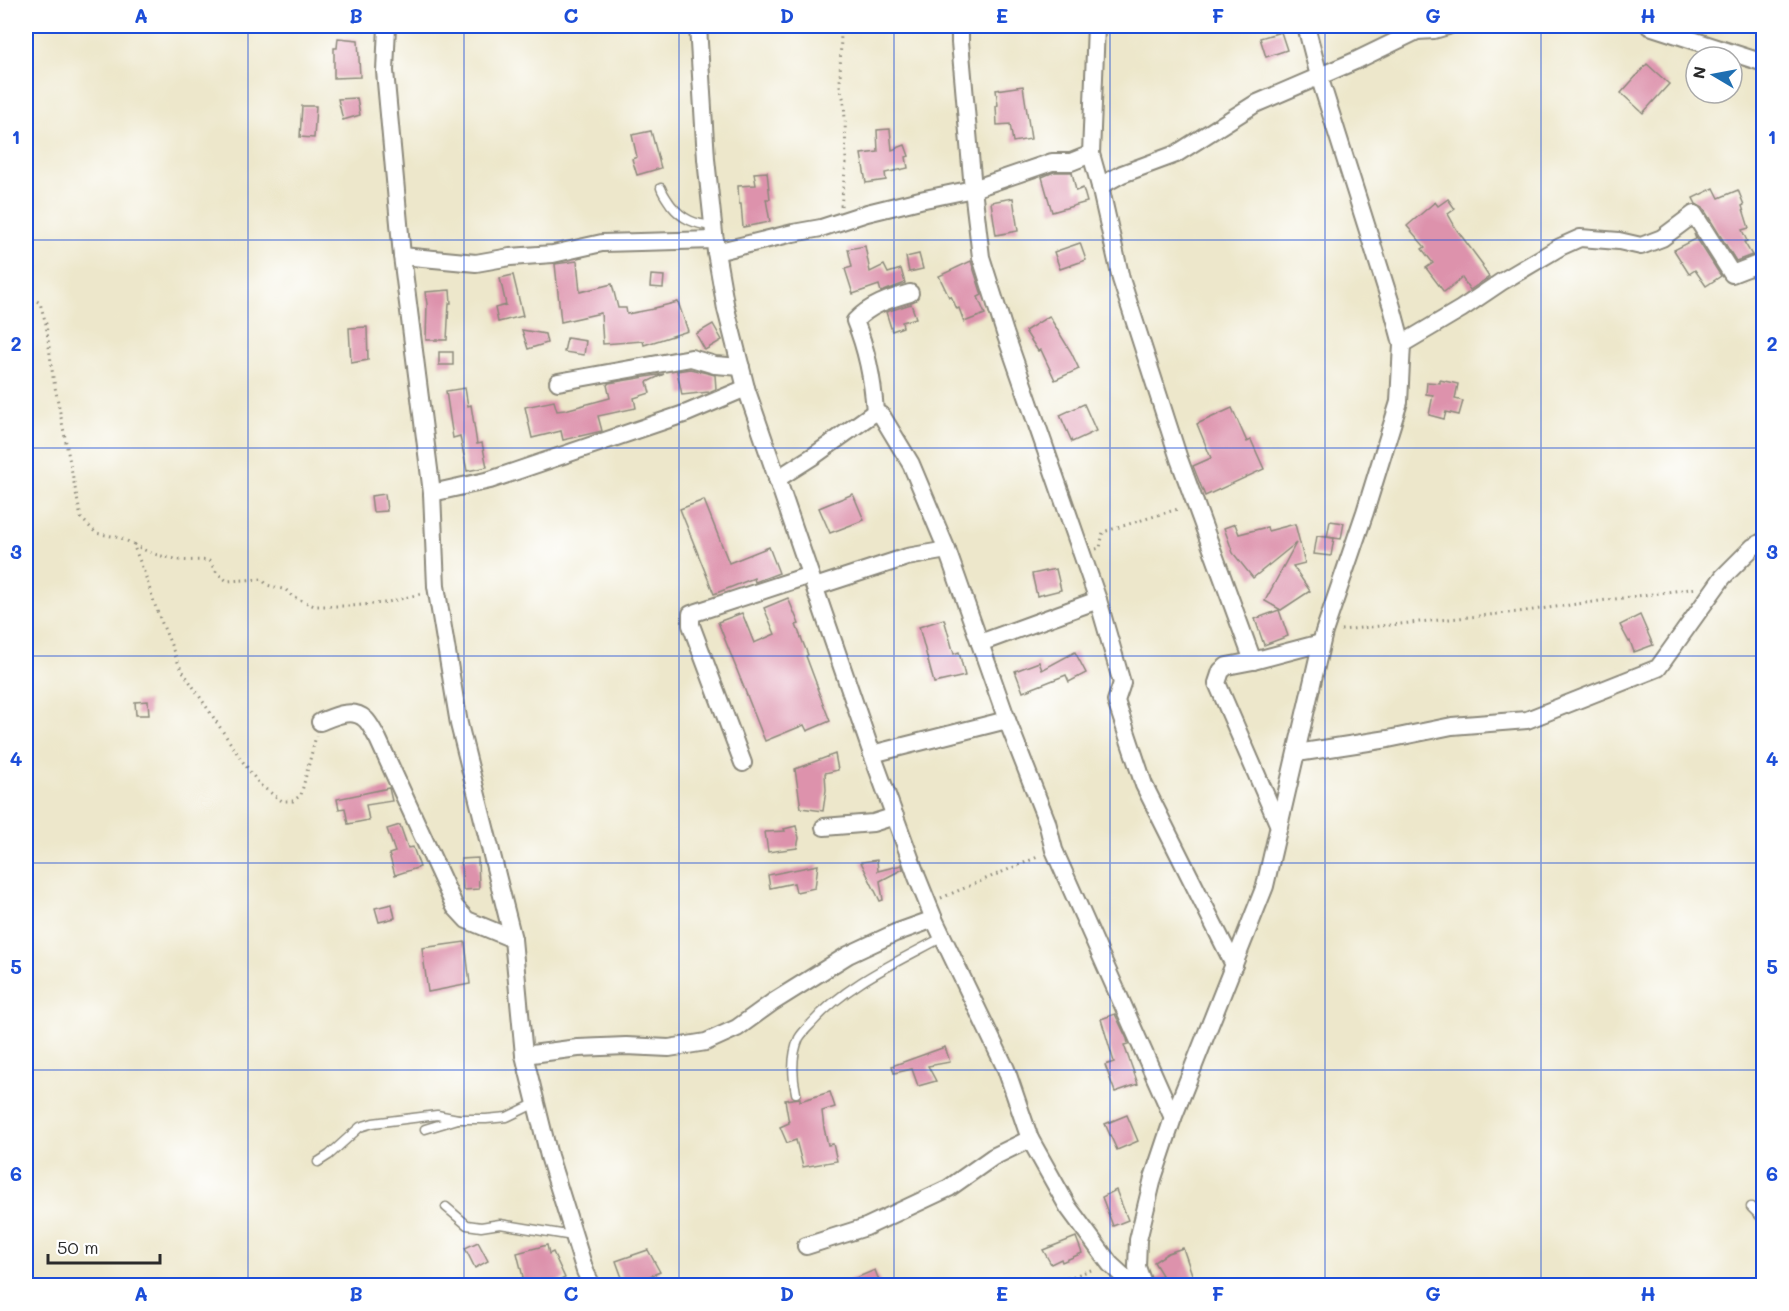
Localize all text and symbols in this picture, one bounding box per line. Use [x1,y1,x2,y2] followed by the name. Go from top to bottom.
[134,2,148,28] text: A
[349,2,363,28] text: B
[564,2,579,28] text: C
[780,2,794,28] text: D
[996,2,1008,28] text: E
[1212,2,1225,28] text: F
[1425,2,1441,28] text: G
[1640,2,1656,28] text: H
[1684,45,1744,105] north arrow
[1687,64,1710,80] text: N
[12,123,20,149] text: 1
[1768,123,1776,149] text: 1
[10,330,22,356] text: 2
[1766,330,1778,356] text: 2
[10,538,22,564] text: 3
[1766,538,1778,564] text: 3
[10,745,23,771] text: 4
[1766,745,1779,771] text: 4
[10,953,22,979] text: 5
[1766,953,1778,979] text: 5
[10,1160,22,1186] text: 6
[1766,1160,1778,1186] text: 6
[48,1227,160,1265] scale bar
[57,1235,99,1259] text: 50 m
[134,1280,148,1306] text: A
[349,1280,363,1306] text: B
[564,1280,579,1306] text: C
[780,1280,794,1306] text: D
[996,1280,1008,1306] text: E
[1212,1280,1225,1306] text: F
[1425,1280,1441,1306] text: G
[1640,1280,1656,1306] text: H

